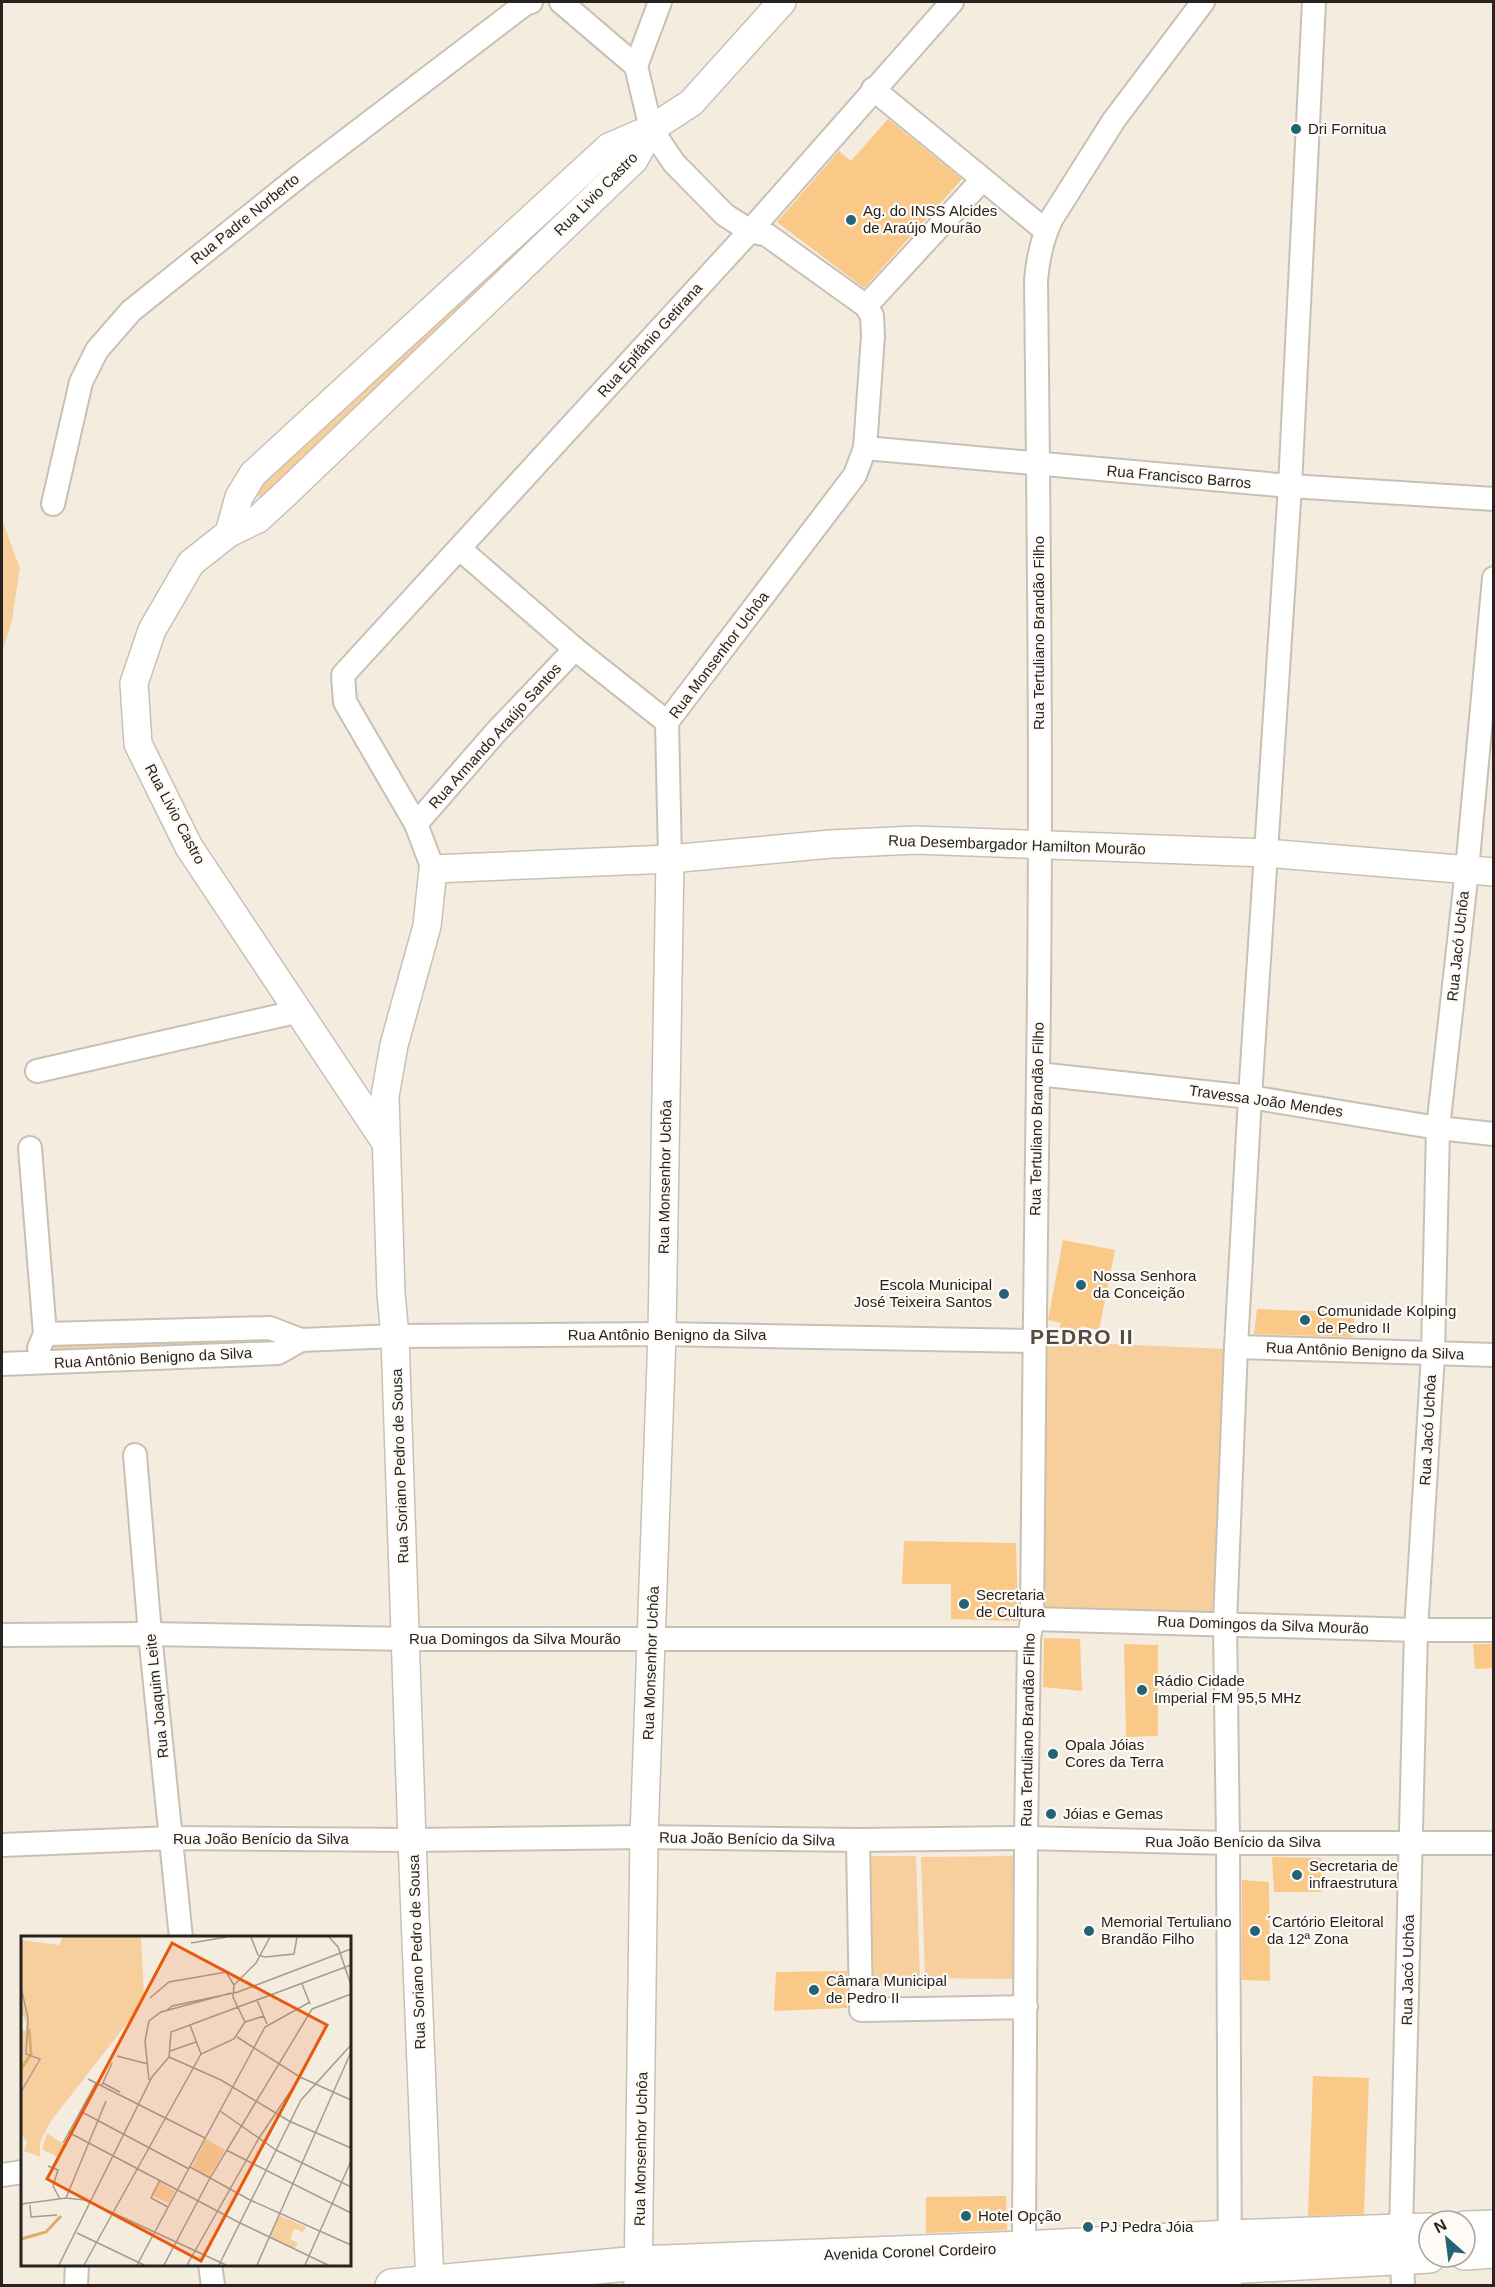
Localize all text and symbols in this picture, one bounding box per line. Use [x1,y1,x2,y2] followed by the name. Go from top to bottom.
[1308,120,1387,137] place label: Dri Fornitua
[1289,122,1303,136] marker: Dri Fornitua
[550,148,641,239] street label: Rua Livio Castro
[187,170,302,267] street label: Rua Padre Norberto
[863,202,997,236] place label: Ag. do INSS Alcides de Araújo Mourão
[844,213,858,227] marker: Ag. do INSS Alcides de Araújo Mourão
[594,279,706,400] street label: Rua Epifânio Getirana
[1106,462,1252,491] street label: Rua Francisco Barros
[1030,536,1047,730] street label: Rua Tertuliano Brandão Filho
[665,587,772,721] street label: Rua Monsenhor Uchôa
[425,660,564,812] street label: Rua Armando Araújo Santos
[142,761,209,867] street label: Rua Livio Castro
[888,832,1146,857] street label: Rua Desembargador Hamilton Mourão
[1443,889,1472,1002] street label: Rua Jacó Uchôa
[1026,1022,1047,1216] street label: Rua Tertuliano Brandão Filho
[1188,1081,1344,1120] street label: Travessa João Mendes
[655,1099,674,1254] street label: Rua Monsenhor Uchôa
[1093,1267,1197,1301] place label: Nossa Senhora da Conceição
[854,1276,992,1310] place label: Escola Municipal José Teixeira Santos
[1074,1278,1088,1292] marker: Nossa Senhora da Conceição
[997,1287,1011,1301] marker: Escola Municipal José Teixeira Santos
[1317,1302,1456,1336] place label: Comunidade Kolping de Pedro II
[1298,1313,1312,1327] marker: Comunidade Kolping de Pedro II
[1030,1325,1134,1348] district label: PEDRO II
[568,1326,767,1343] street label: Rua Antônio Benigno da Silva
[1266,1339,1465,1362] street label: Rua Antônio Benigno da Silva
[53,1344,253,1371] street label: Rua Antônio Benigno da Silva
[388,1368,411,1564] street label: Rua Soriano Pedro de Sousa
[1416,1374,1439,1486] street label: Rua Jacó Uchôa
[639,1585,662,1740] street label: Rua Monsenhor Uchôa
[976,1586,1046,1620] place label: Secretaria de Cultura
[957,1597,971,1611] marker: Secretaria de Cultura
[1157,1612,1369,1637] street label: Rua Domingos da Silva Mourão
[409,1630,621,1647] street label: Rua Domingos da Silva Mourão
[142,1633,171,1759] street label: Rua Joaquim Leite
[1017,1633,1038,1827] street label: Rua Tertuliano Brandão Filho
[1154,1672,1302,1706] place label: Rádio Cidade Imperial FM 95,5 MHz
[1135,1683,1149,1697] marker: Rádio Cidade Imperial FM 95,5 MHz
[1065,1736,1165,1770] place label: Opala Jóias Cores da Terra
[1046,1747,1060,1761] marker: Opala Jóias Cores da Terra
[1063,1805,1163,1822] place label: Jóias e Gemas
[1044,1807,1058,1821] marker: Jóias e Gemas
[659,1828,836,1849] street label: Rua João Benício da Silva
[173,1830,350,1847] street label: Rua João Benício da Silva
[1145,1833,1322,1850] street label: Rua João Benício da Silva
[405,1854,428,2050] street label: Rua Soriano Pedro de Sousa
[1309,1857,1398,1891] place label: Secretaria de infraestrutura
[1290,1868,1304,1882] marker: Secretaria de infraestrutura
[1101,1913,1232,1947] place label: Memorial Tertuliano Brandão Filho
[1267,1913,1384,1947] place label: ´Cartório Eleitoral da 12ª Zona
[1398,1914,1417,2026] street label: Rua Jacó Uchôa
[1082,1924,1096,1938] marker: Memorial Tertuliano Brandão Filho
[1248,1924,1262,1938] marker: ´Cartório Eleitoral da 12ª Zona
[21,1936,351,2266] inset map
[826,1972,947,2006] place label: Câmara Municipal de Pedro II
[807,1983,821,1997] marker: Câmara Municipal de Pedro II
[631,2071,650,2226] street label: Rua Monsenhor Uchôa
[978,2207,1061,2224] place label: Hotel Opção
[959,2209,973,2223] marker: Hotel Opção
[1417,2209,1477,2269] north arrow
[1431,2216,1449,2236] text: N
[1100,2218,1194,2235] place label: PJ Pedra Jóia
[1081,2220,1095,2234] marker: PJ Pedra Jóia
[824,2240,996,2263] street label: Avenida Coronel Cordeiro

